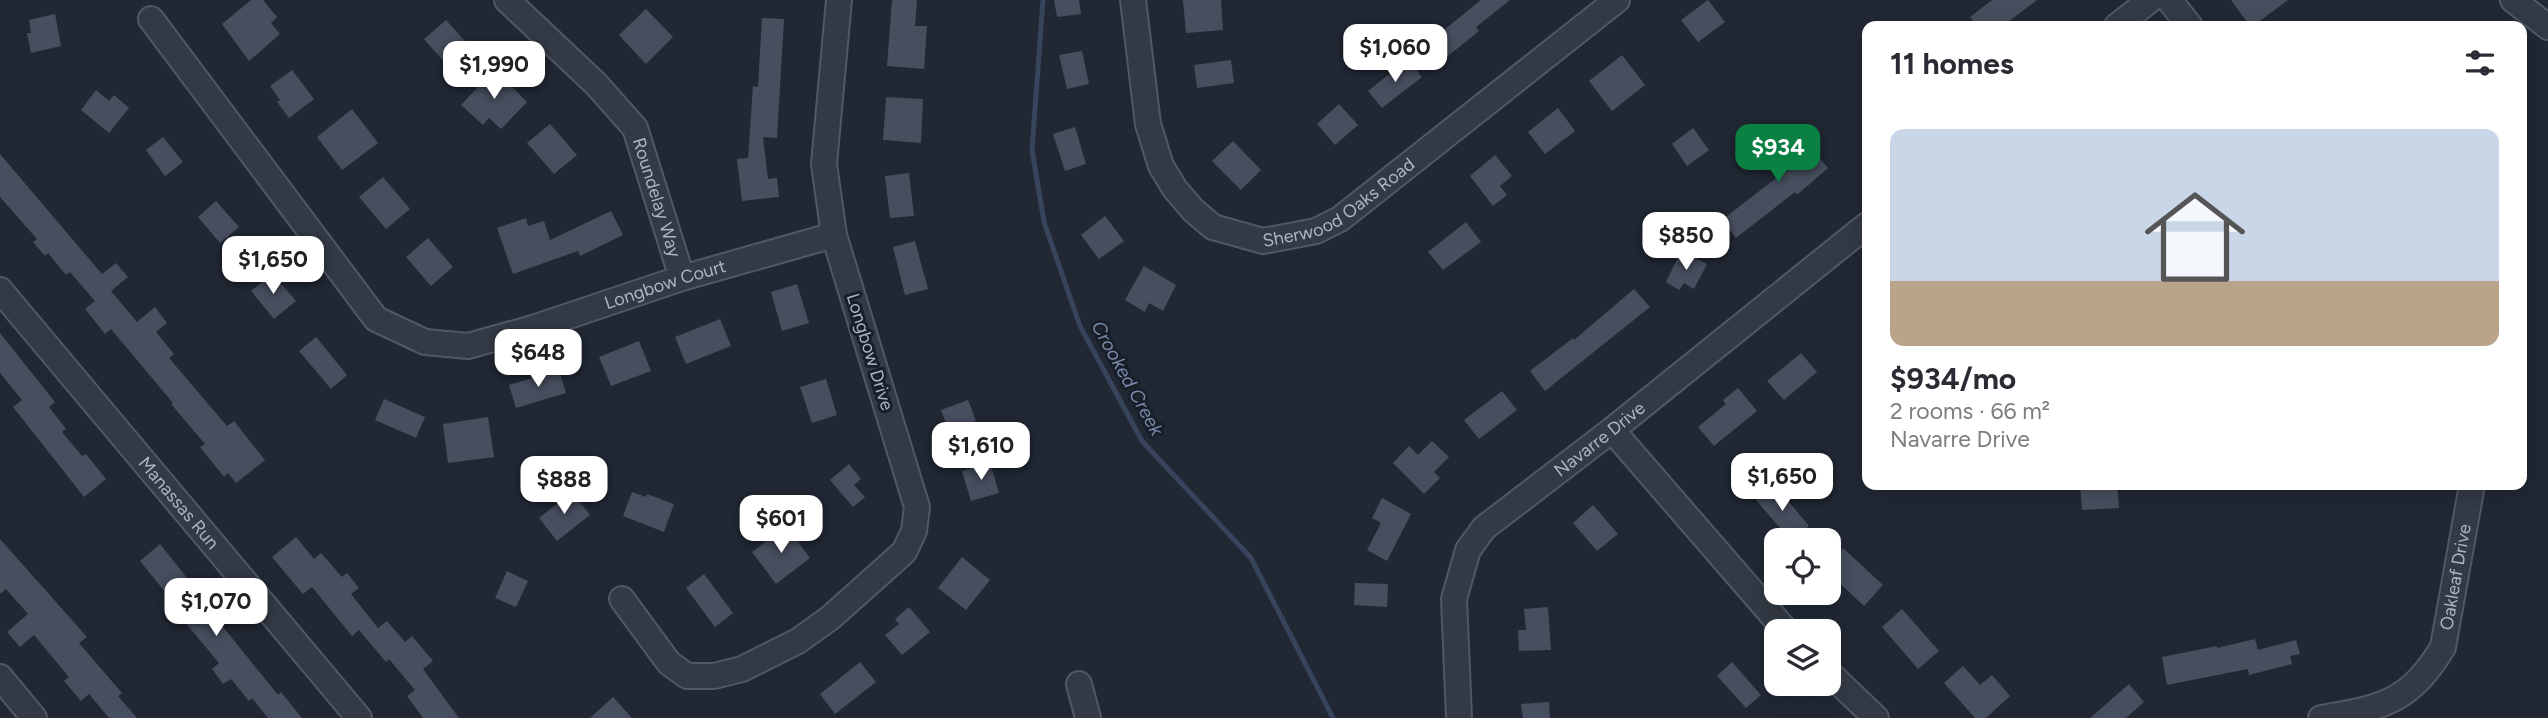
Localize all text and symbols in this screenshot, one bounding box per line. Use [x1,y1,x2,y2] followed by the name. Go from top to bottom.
[1338,24,1452,84] pin: $1,060
[1359,33,1431,61] text: $1,060
[437,42,551,101] pin: $1,990
[2461,44,2499,82] icon: filters
[1890,45,2014,82] text: 11 homes
[459,50,529,78] text: $1,990
[1737,124,1819,184] pin: $934
[1751,133,1805,161] text: $934
[628,135,686,261] street label: Roundelay Way
[1261,153,1419,252] street label: Sherwood Oaks Road
[2132,174,2258,300] icon: home
[1645,212,1727,272] pin: $850
[1658,221,1714,249] text: $850
[216,236,330,296] pin: $1,650
[238,245,308,273] text: $1,650
[602,255,729,314] street label: Longbow Court
[842,291,898,413] street label: Longbow Drive
[1087,317,1169,440] water label: Crooked Creek
[497,330,579,389] pin: $648
[511,338,565,366] text: $648
[1890,360,2016,397] text: $934/mo
[1550,397,1650,481] street label: Navarre Drive
[1890,397,2050,425] text: 2 rooms · 66 m²
[924,422,1038,482] pin: $1,610
[1890,425,2030,453] text: Navarre Drive
[948,431,1014,459] text: $1,610
[134,452,224,554] street label: Manassas Run
[1725,454,1839,513] pin: $1,650
[523,456,605,516] pin: $888
[1747,462,1817,490] text: $1,650
[537,465,591,493] text: $888
[740,496,822,555] pin: $601
[756,504,806,532] text: $601
[2435,522,2476,632] street label: Oakleaf Drive
[1764,528,1841,696] map controls
[1764,528,1841,605] button: locate
[159,578,273,638] pin: $1,070
[181,587,251,615] text: $1,070
[1764,619,1841,696] button: layers

